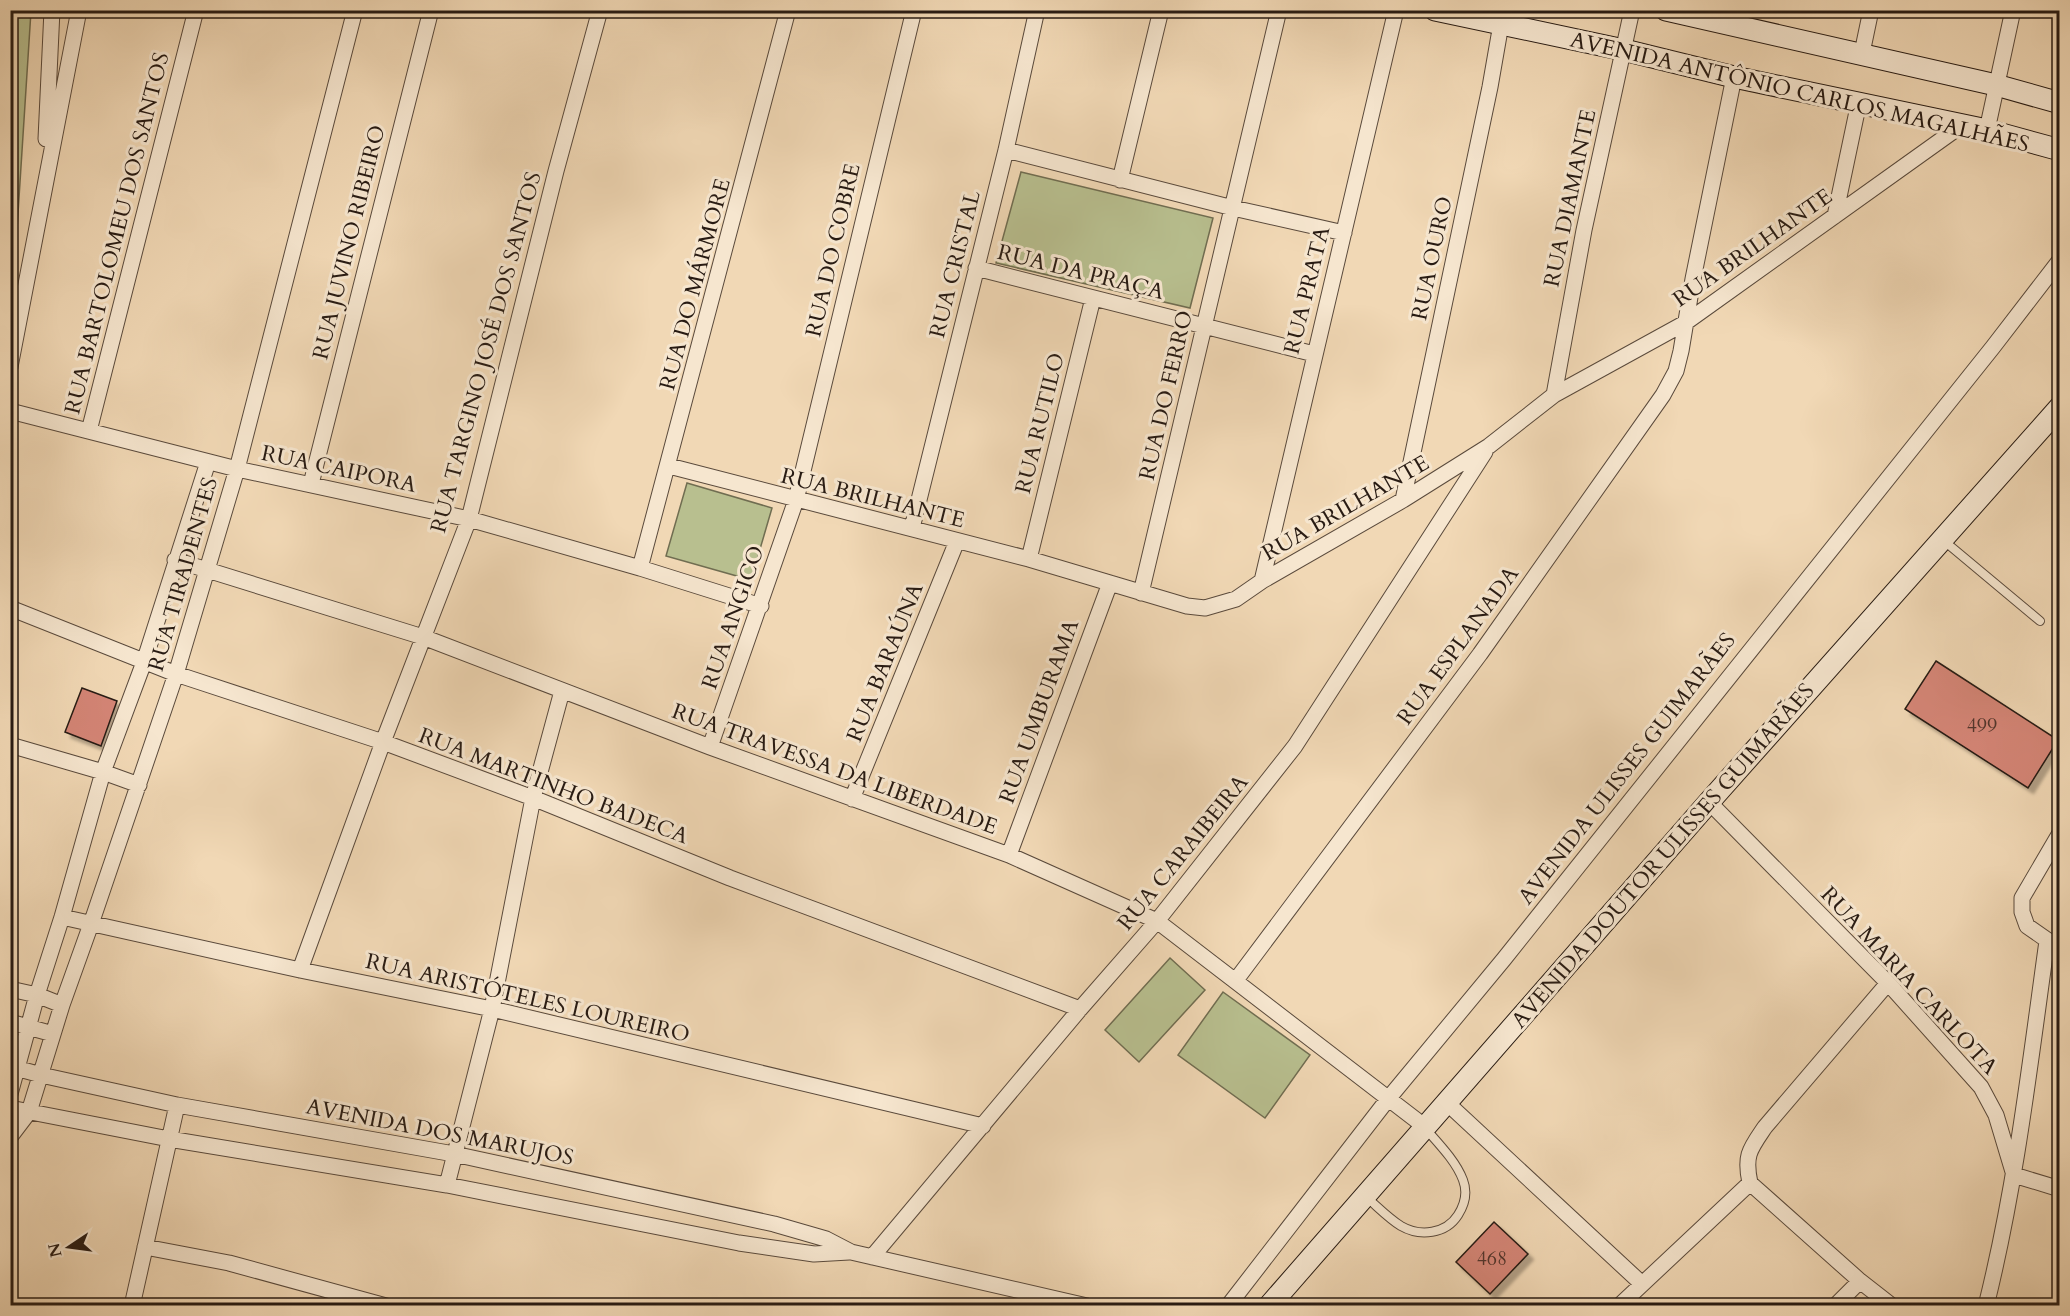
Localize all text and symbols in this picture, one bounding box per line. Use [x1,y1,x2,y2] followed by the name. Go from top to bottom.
[1567,24,2032,159] street label: AVENIDA ANTÔNIO CARLOS MAGALHÃES
[57,49,176,417] street label: RUA BARTOLOMEU DOS SANTOS
[1537,107,1603,290] street label: RUA DIAMANTE
[305,122,393,363] street label: RUA JUVINO RIBEIRO
[798,161,868,340] street label: RUA DO COBRE
[423,168,549,536] street label: RUA TARGINO JOSÉ DOS SANTOS
[652,175,738,393] street label: RUA DO MÁRMORE
[1667,182,1838,314] street label: RUA BRILHANTE
[922,187,988,341] street label: RUA CRISTAL
[1404,193,1460,323] street label: RUA OURO
[1277,223,1337,357] street label: RUA PRATA
[994,237,1167,307] street label: RUA DA PRAÇA
[1132,307,1200,483] street label: RUA DO FERRO
[1008,350,1072,497] street label: RUA RUTILO
[259,438,419,500] street label: RUA CAIPORA
[1256,448,1435,568] street label: RUA BRILHANTE
[778,461,968,535] street label: RUA BRILHANTE
[141,474,225,675] street label: RUA TIRADENTES
[694,542,772,693] street label: RUA ANGICO
[1390,560,1526,731] street label: RUA ESPLANADA
[839,578,931,746] street label: RUA BARAÚNA
[992,615,1086,807] street label: RUA UMBURAMA
[1511,627,1742,911] street label: AVENIDA ULISSES GUIMARÃES
[1504,677,1821,1035] street label: AVENIDA DOUTOR ULISSES GUIMARÃES
[668,696,1001,842] street label: RUA TRAVESSA DA LIBERDADE
[1967,712,1997,739] house number: 499
[414,721,693,851] street label: RUA MARTINHO BADECA
[1111,768,1255,937] street label: RUA CARAIBEIRA
[1814,880,2005,1082] street label: RUA MARIA CARLOTA
[363,946,693,1050] street label: RUA ARISTÓTELES LOUREIRO
[303,1091,576,1173] street label: AVENIDA DOS MARUJOS
[39,1217,99,1277] north arrow
[43,1241,68,1259] text: N
[1477,1245,1507,1272] house number: 468

